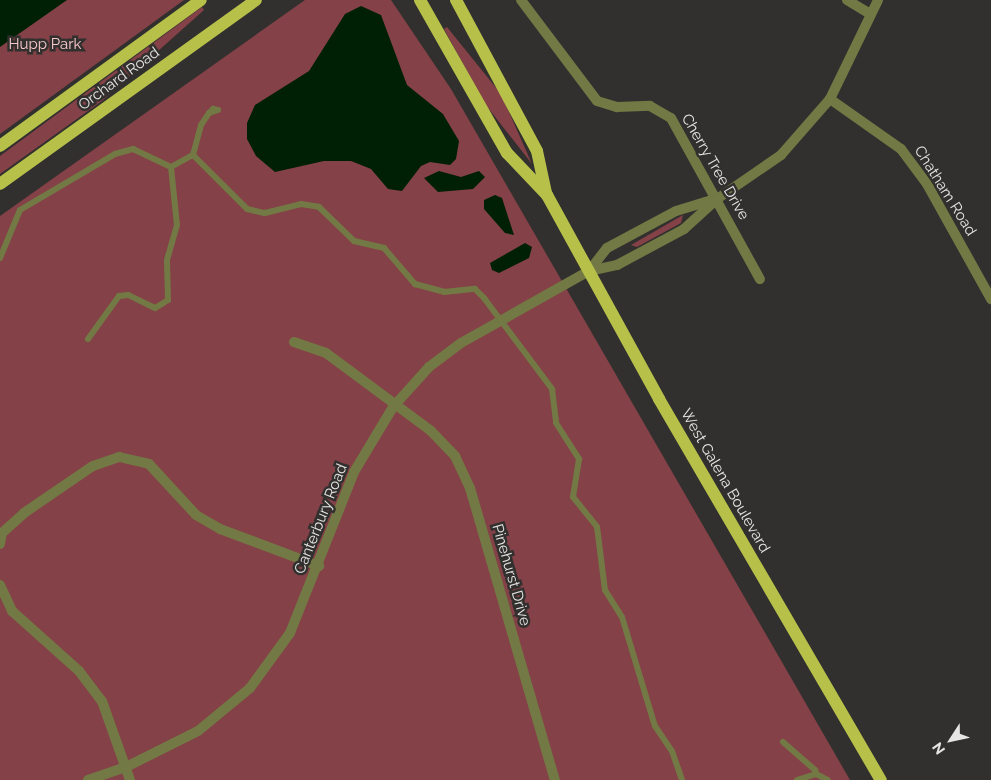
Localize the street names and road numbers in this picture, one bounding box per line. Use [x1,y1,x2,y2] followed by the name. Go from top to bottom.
[75,44,163,114] street label: Orchard Road
[677,110,753,224] street label: Cherry Tree Drive
[910,143,980,239] street label: Chatham Road
[676,406,774,556] street label: West Galena Boulevard
[291,461,351,577] street label: Canterbury Road
[488,522,534,628] street label: Pinehurst Drive

